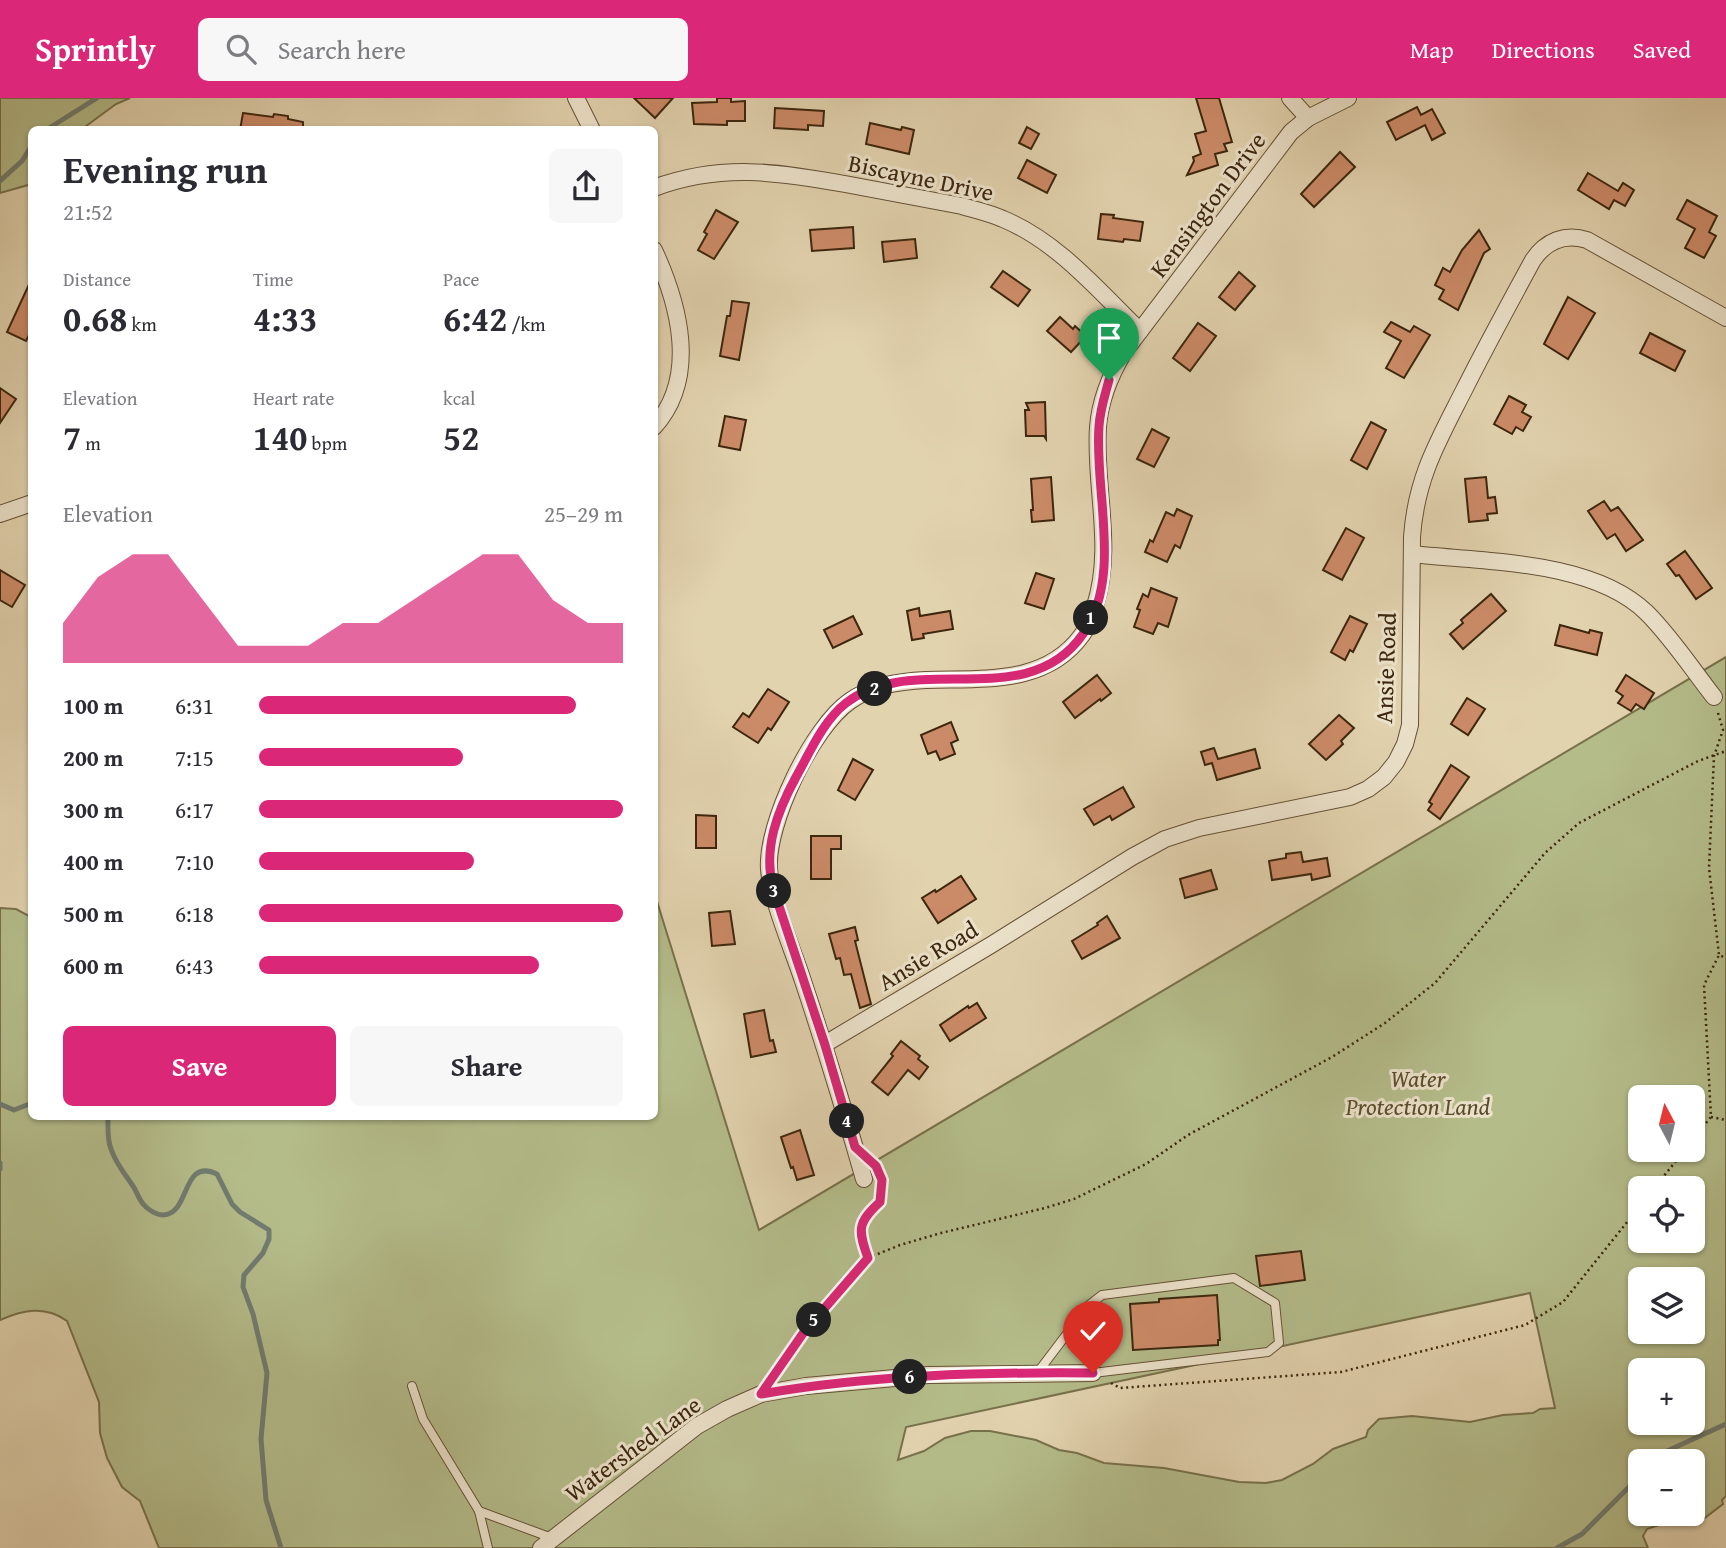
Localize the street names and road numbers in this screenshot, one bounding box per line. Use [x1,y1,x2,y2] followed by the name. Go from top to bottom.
[1141,125,1274,285] street label: Kensington Drive
[845,145,997,210] street label: Biscayne Drive
[1366,612,1405,724] street label: Ansie Road
[871,912,985,999] street label: Ansie Road
[557,1387,708,1510] street label: Watershed Lane

